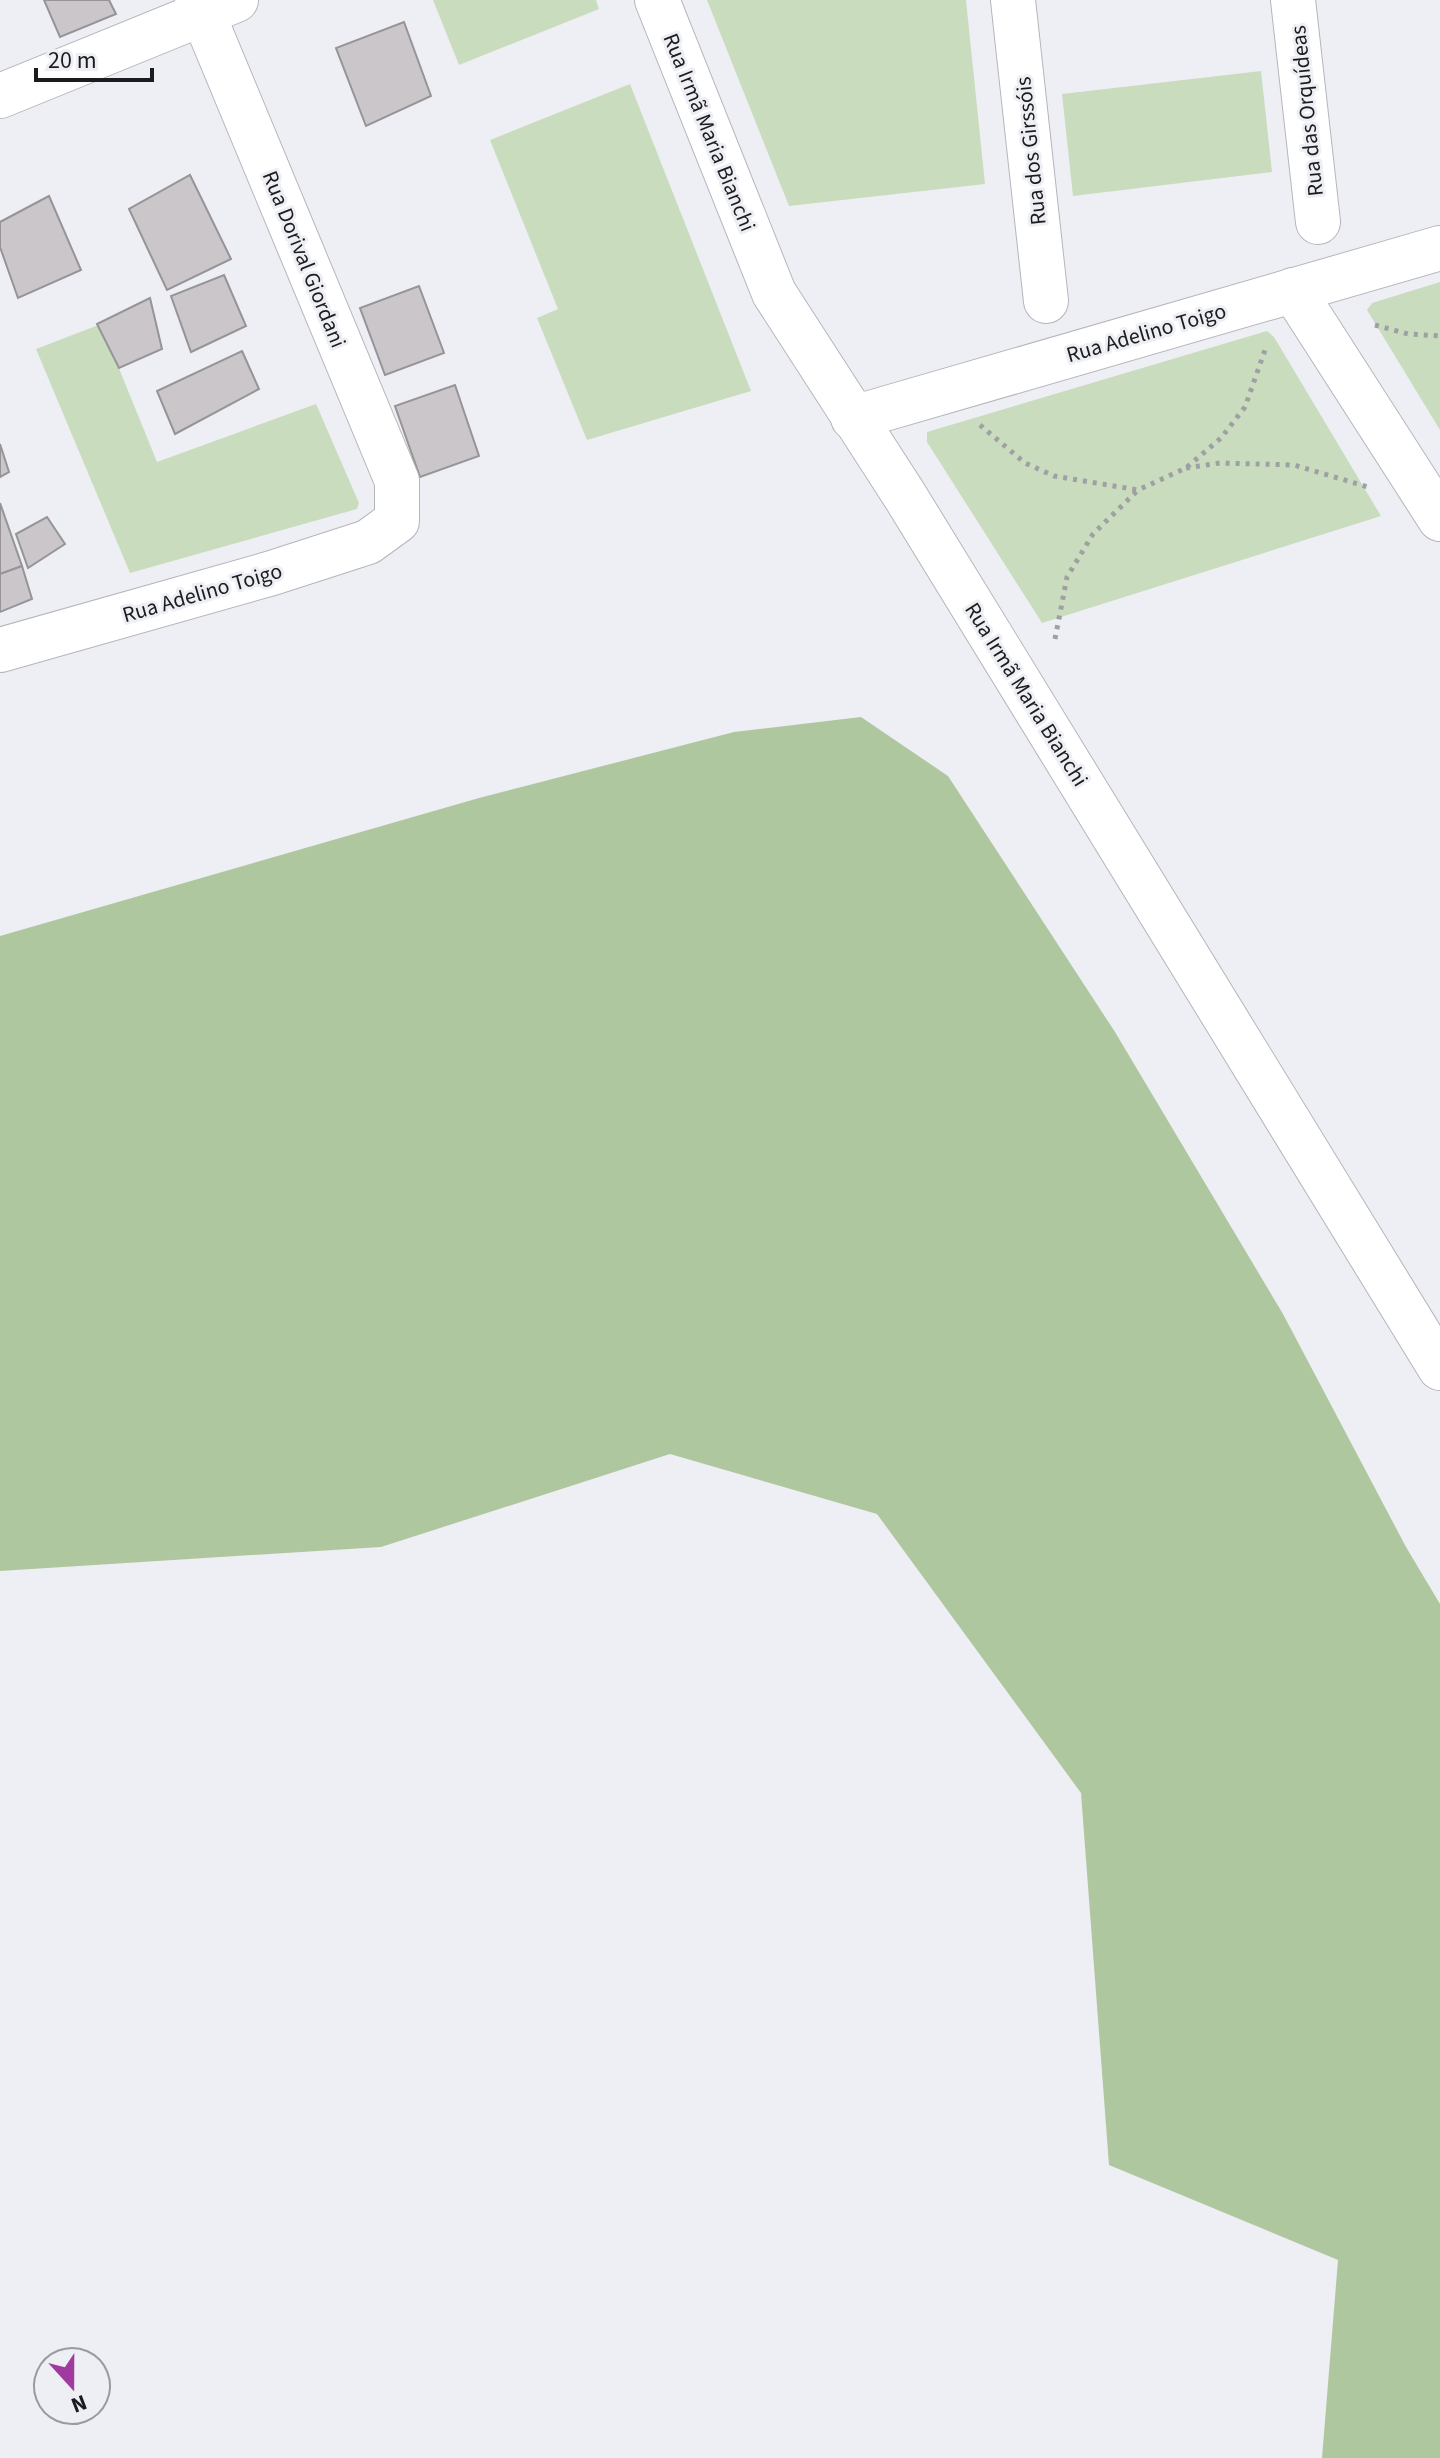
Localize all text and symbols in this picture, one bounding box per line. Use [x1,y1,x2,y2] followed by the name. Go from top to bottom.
[1282,24,1332,198] street label: Rua das Orquídeas
[655,28,764,236] street label: Rua Irmã Maria Bianchi
[36,32,152,82] scale bar
[48,43,97,78] text: 20 m
[1007,75,1055,227] street label: Rua dos Girssóis
[254,166,354,353] street label: Rua Dorival Giordani
[1063,295,1230,371] street label: Rua Adelino Toigo
[119,555,286,631] street label: Rua Adelino Toigo
[957,596,1096,793] street label: Rua Irmã Maria Bianchi
[32,2346,112,2426] north arrow
[66,2386,91,2421] text: N

